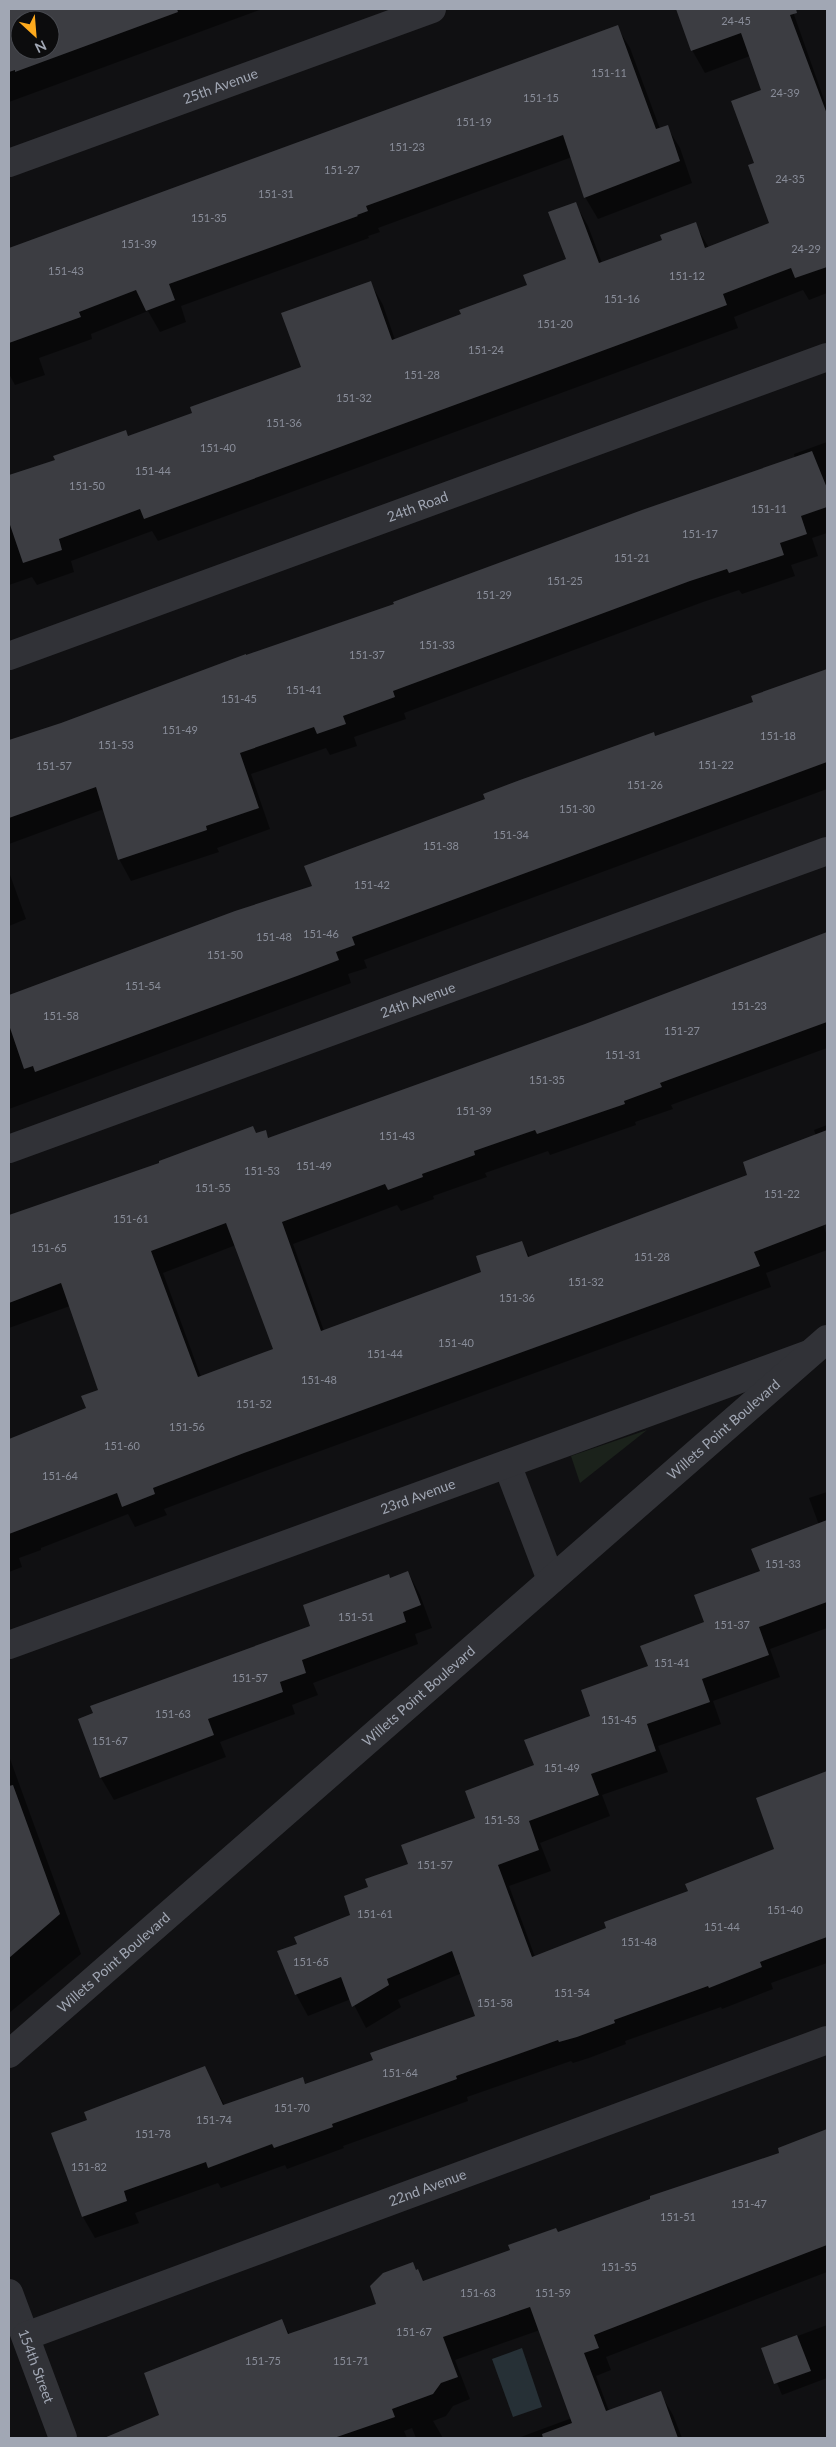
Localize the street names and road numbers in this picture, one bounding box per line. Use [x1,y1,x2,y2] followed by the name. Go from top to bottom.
[180,64,260,107] street label: 25th Avenue
[385,487,450,525] street label: 24th Road
[378,978,457,1021] street label: 24th Avenue
[663,1375,783,1483] street label: Willets Point Boulevard
[378,1474,457,1517] street label: 23rd Avenue
[358,1642,478,1749] street label: Willets Point Boulevard
[53,1908,173,2016] street label: Willets Point Boulevard
[386,2165,468,2209] street label: 22nd Avenue
[15,2327,58,2405] street label: 154th Street

